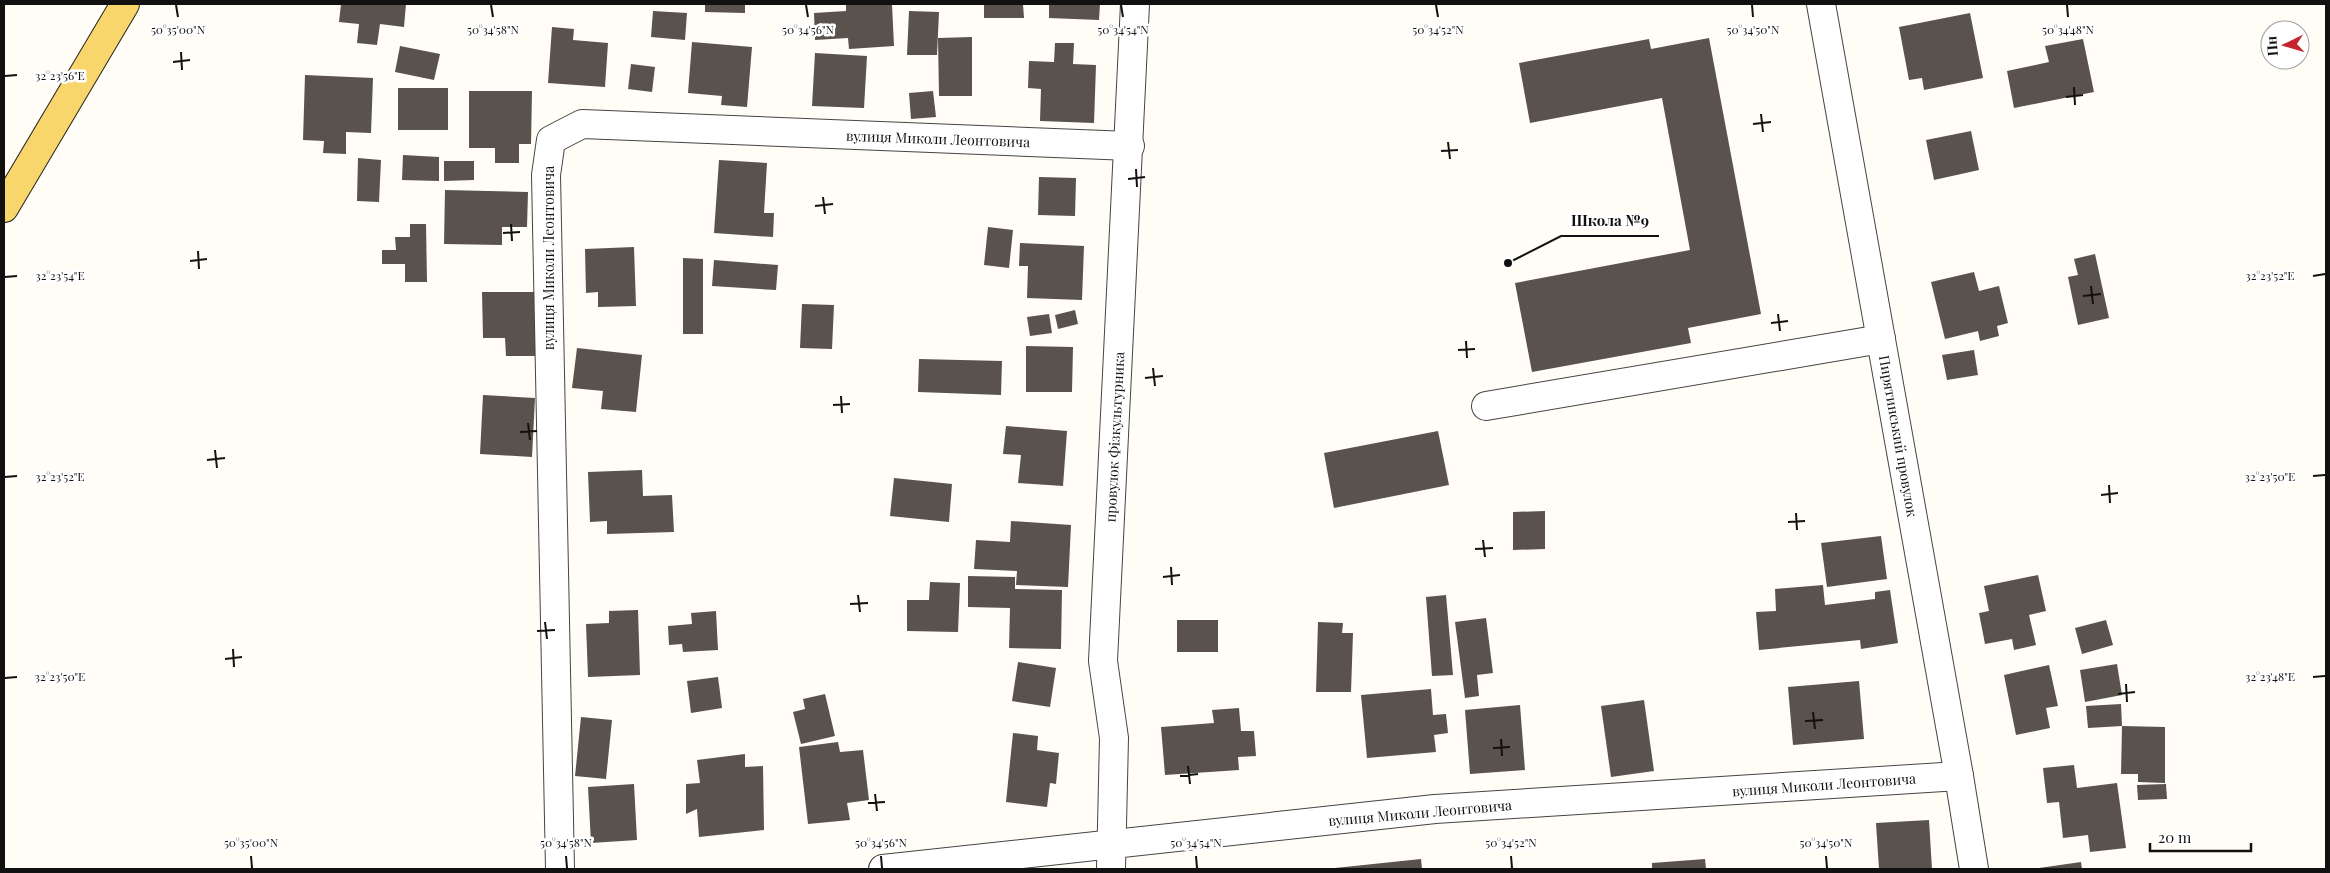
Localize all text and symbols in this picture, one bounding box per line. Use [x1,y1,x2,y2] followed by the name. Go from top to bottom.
[2260,20,2310,70] north arrow
[151,21,206,37] text: 50°35'00"N
[467,21,520,37] text: 50°34'58"N
[782,21,834,37] text: 50°34'56"N
[1097,21,1149,37] text: 50°34'54"N
[1412,21,1464,37] text: 50°34'52"N
[1727,21,1780,37] text: 50°34'50"N
[2042,21,2095,37] text: 50°34'48"N
[2261,35,2282,57] text: Пн
[35,67,85,83] text: 32°23'56"E
[846,126,1030,151] street label: вулиця Миколи Леонтовича
[539,166,558,350] street label: вулиця Миколи Леонтовича
[1561,206,1659,236] callout: Школа №9
[1571,210,1649,230] text: Школа №9
[35,267,85,283] text: 32°23'54"E
[2245,267,2295,283] text: 32°23'52"E
[1101,351,1128,523] street label: провулок Фізкультурника
[1875,354,1922,518] street label: Пирятинський провулок
[35,468,85,484] text: 32°23'52"E
[2245,468,2295,484] text: 32°23'50"E
[35,668,85,684] text: 32°23'50"E
[2245,668,2295,684] text: 32°23'48"E
[1731,769,1917,800] street label: вулиця Миколи Леонтовича
[1327,795,1513,830] street label: вулиця Миколи Леонтовича
[2150,820,2251,852] scale bar
[2158,827,2192,847] text: 20 m
[224,834,279,850] text: 50°35'00"N
[540,834,593,850] text: 50°34'58"N
[855,834,907,850] text: 50°34'56"N
[1170,834,1222,850] text: 50°34'54"N
[1485,834,1537,850] text: 50°34'52"N
[1800,834,1853,850] text: 50°34'50"N

